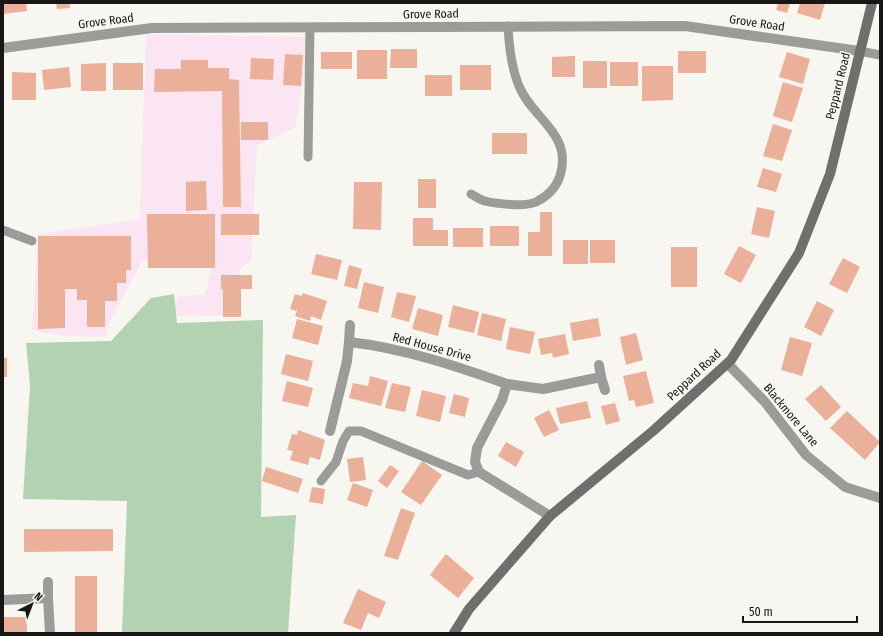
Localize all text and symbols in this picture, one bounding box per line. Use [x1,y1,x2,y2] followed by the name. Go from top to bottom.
[403,7,459,21] street label: Grove Road
[77,11,135,31] street label: Grove Road
[728,12,786,34] street label: Grove Road
[823,51,853,121] street label: Peppard Road
[391,330,473,364] street label: Red House Drive
[664,347,724,403] street label: Peppard Road
[761,381,821,449] street label: Blackmore Lane
[12,584,52,624] north arrow
[32,590,45,604] text: N
[743,598,857,624] scale bar
[749,605,773,619] text: 50 m

